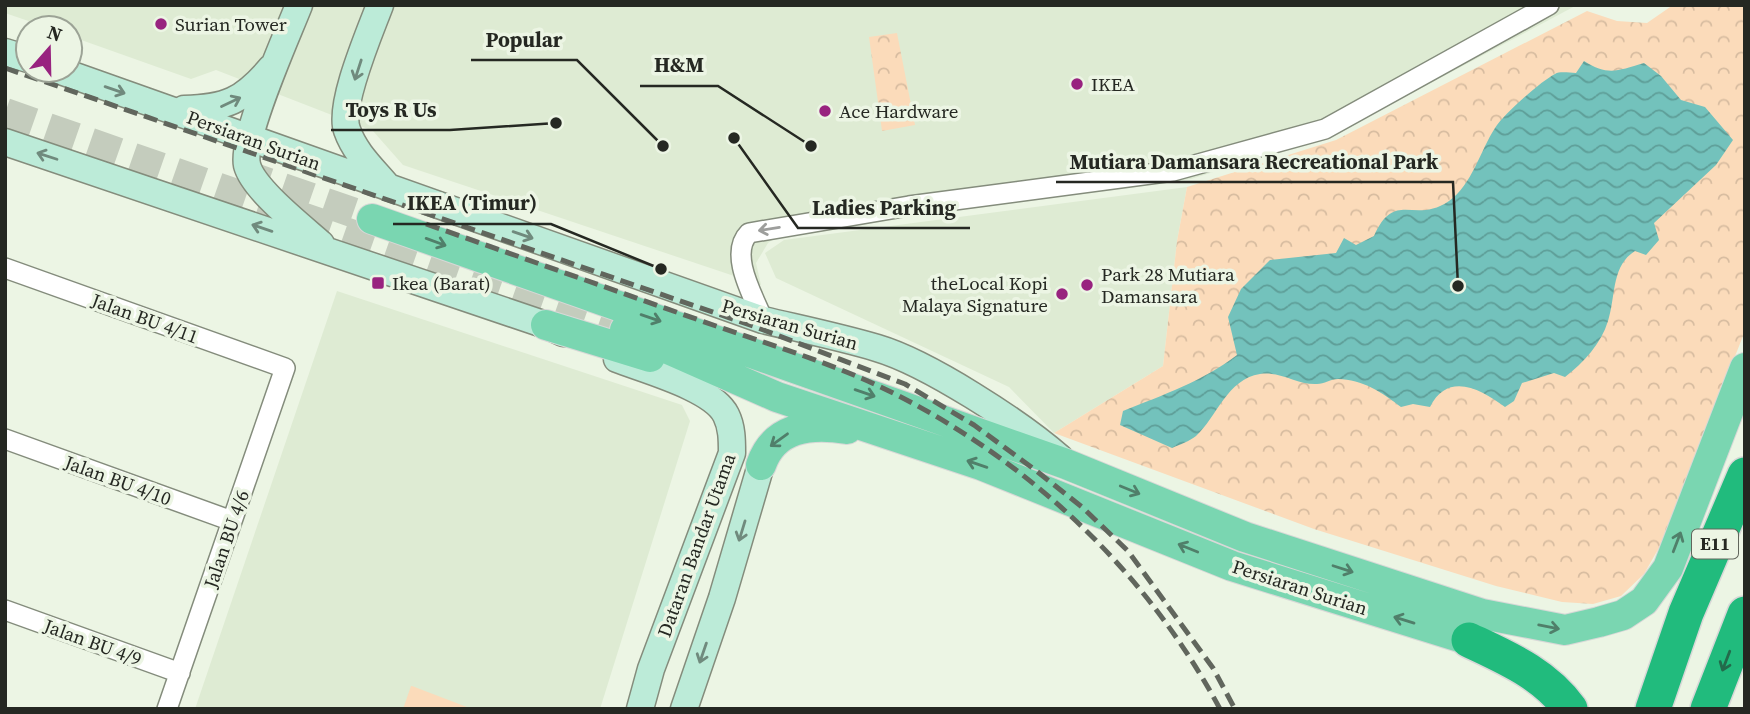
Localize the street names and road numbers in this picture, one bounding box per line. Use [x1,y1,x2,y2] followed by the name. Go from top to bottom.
[183,104,325,176] street label: Persiaran Surian
[87,286,202,349] street label: Jalan BU 4/11
[719,292,861,356] street label: Persiaran Surian
[60,448,175,511] street label: Jalan BU 4/10
[651,449,741,641] street label: Dataran Bandar Utama
[197,486,255,592] street label: Jalan BU 4/6
[1692,530,1738,558] road number: E11
[1229,553,1371,621] street label: Persiaran Surian
[40,612,145,672] street label: Jalan BU 4/9

